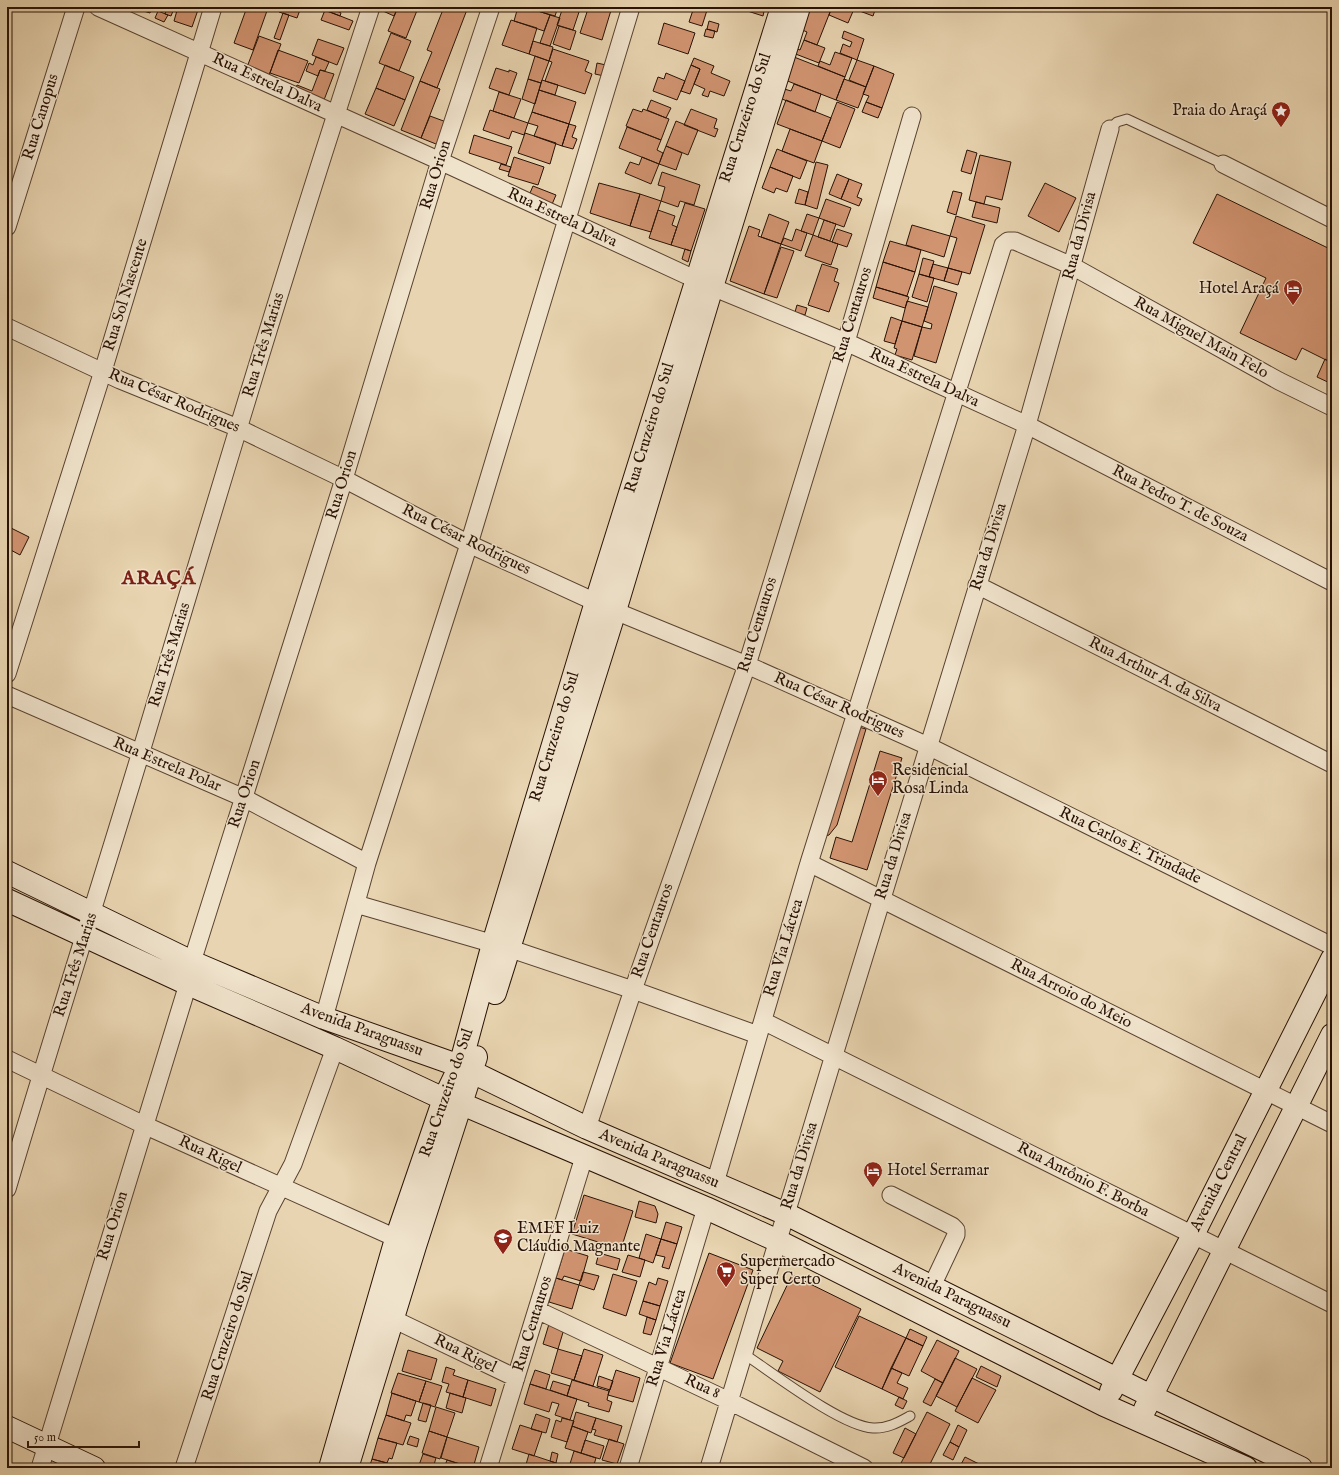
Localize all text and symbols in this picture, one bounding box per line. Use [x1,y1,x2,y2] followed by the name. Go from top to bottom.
[209,49,325,117] street label: Rua Estrela Dalva
[716,50,777,185] street label: Rua Cruzeiro do Sul
[18,71,64,162] street label: Rua Canopus
[1270,100,1292,128] place icon: Praia do Araçá
[1172,101,1267,121] place label: Praia do Araçá
[416,138,456,212] street label: Rua Orion
[504,184,620,252] street label: Rua Estrela Dalva
[1059,190,1101,282] street label: Rua da Divisa
[99,236,153,354] street label: Rua Sol Nascente
[829,264,877,365] street label: Rua Centauros
[1282,278,1304,306] hotel icon: Hotel Araçá
[1199,279,1279,299] place label: Hotel Araçá
[239,290,289,400] street label: Rua Três Marias
[1130,293,1272,384] street label: Rua Miguel Main Felo
[866,344,982,412] street label: Rua Estrela Dalva
[621,360,679,495] street label: Rua Cruzeiro do Sul
[105,364,243,438] street label: Rua César Rodrigues
[322,448,362,522] street label: Rua Orion
[1108,461,1252,547] street label: Rua Pedro T. de Souza
[398,500,534,580] street label: Rua César Rodrigues
[966,501,1012,593] street label: Rua da Divisa
[121,566,197,591] district label: ARAÇÁ
[734,574,782,675] street label: Rua Centauros
[145,600,195,710] street label: Rua Três Marias
[1085,633,1225,717] street label: Rua Arthur A. da Silva
[771,668,908,744] street label: Rua César Rodrigues
[526,669,584,804] street label: Rua Cruzeiro do Sul
[110,733,224,797] street label: Rua Estrela Polar
[224,757,266,831] street label: Rua Orion
[892,761,969,799] place label: Residencial Rosa Linda
[867,769,889,797] hotel icon: Residencial Rosa Linda
[1056,803,1204,889] street label: Rua Carlos E. Trindade
[871,810,917,902] street label: Rua da Divisa
[627,881,679,981] street label: Rua Centauros
[760,897,808,999] street label: Rua Via Láctea
[50,910,102,1020] street label: Rua Três Marias
[1007,955,1136,1033] street label: Rua Arroio do Meio
[297,998,426,1061] street label: Avenida Paraguassu
[416,1025,479,1160] street label: Rua Cruzeiro do Sul
[777,1120,823,1212] street label: Rua da Divisa
[595,1124,722,1193] street label: Avenida Paraguassu
[1185,1130,1252,1236] street label: Avenida Central
[175,1132,245,1179] street label: Rua Rigel
[1014,1138,1153,1222] street label: Rua Antônio F. Borba
[862,1160,884,1188] hotel icon: Hotel Serramar
[887,1161,989,1181] place label: Hotel Serramar
[93,1189,133,1263] street label: Rua Orion
[517,1219,640,1257] place label: EMEF Luiz Cláudio Magnante
[492,1227,514,1255] school or university icon: EMEF Luiz Cláudio Magnante
[740,1252,835,1290] place label: Supermercado Super Certo
[889,1258,1014,1333] street label: Avenida Paraguassu
[715,1260,737,1288] supermarket icon: Supermercado Super Certo
[198,1268,259,1403] street label: Rua Cruzeiro do Sul
[509,1273,557,1374] street label: Rua Centauros
[643,1287,691,1389] street label: Rua Via Láctea
[430,1330,500,1378] street label: Rua Rigel
[681,1370,723,1404] street label: Rua 8
[28,1423,139,1449] scale bar
[34,1430,56,1445] text: 50 m

